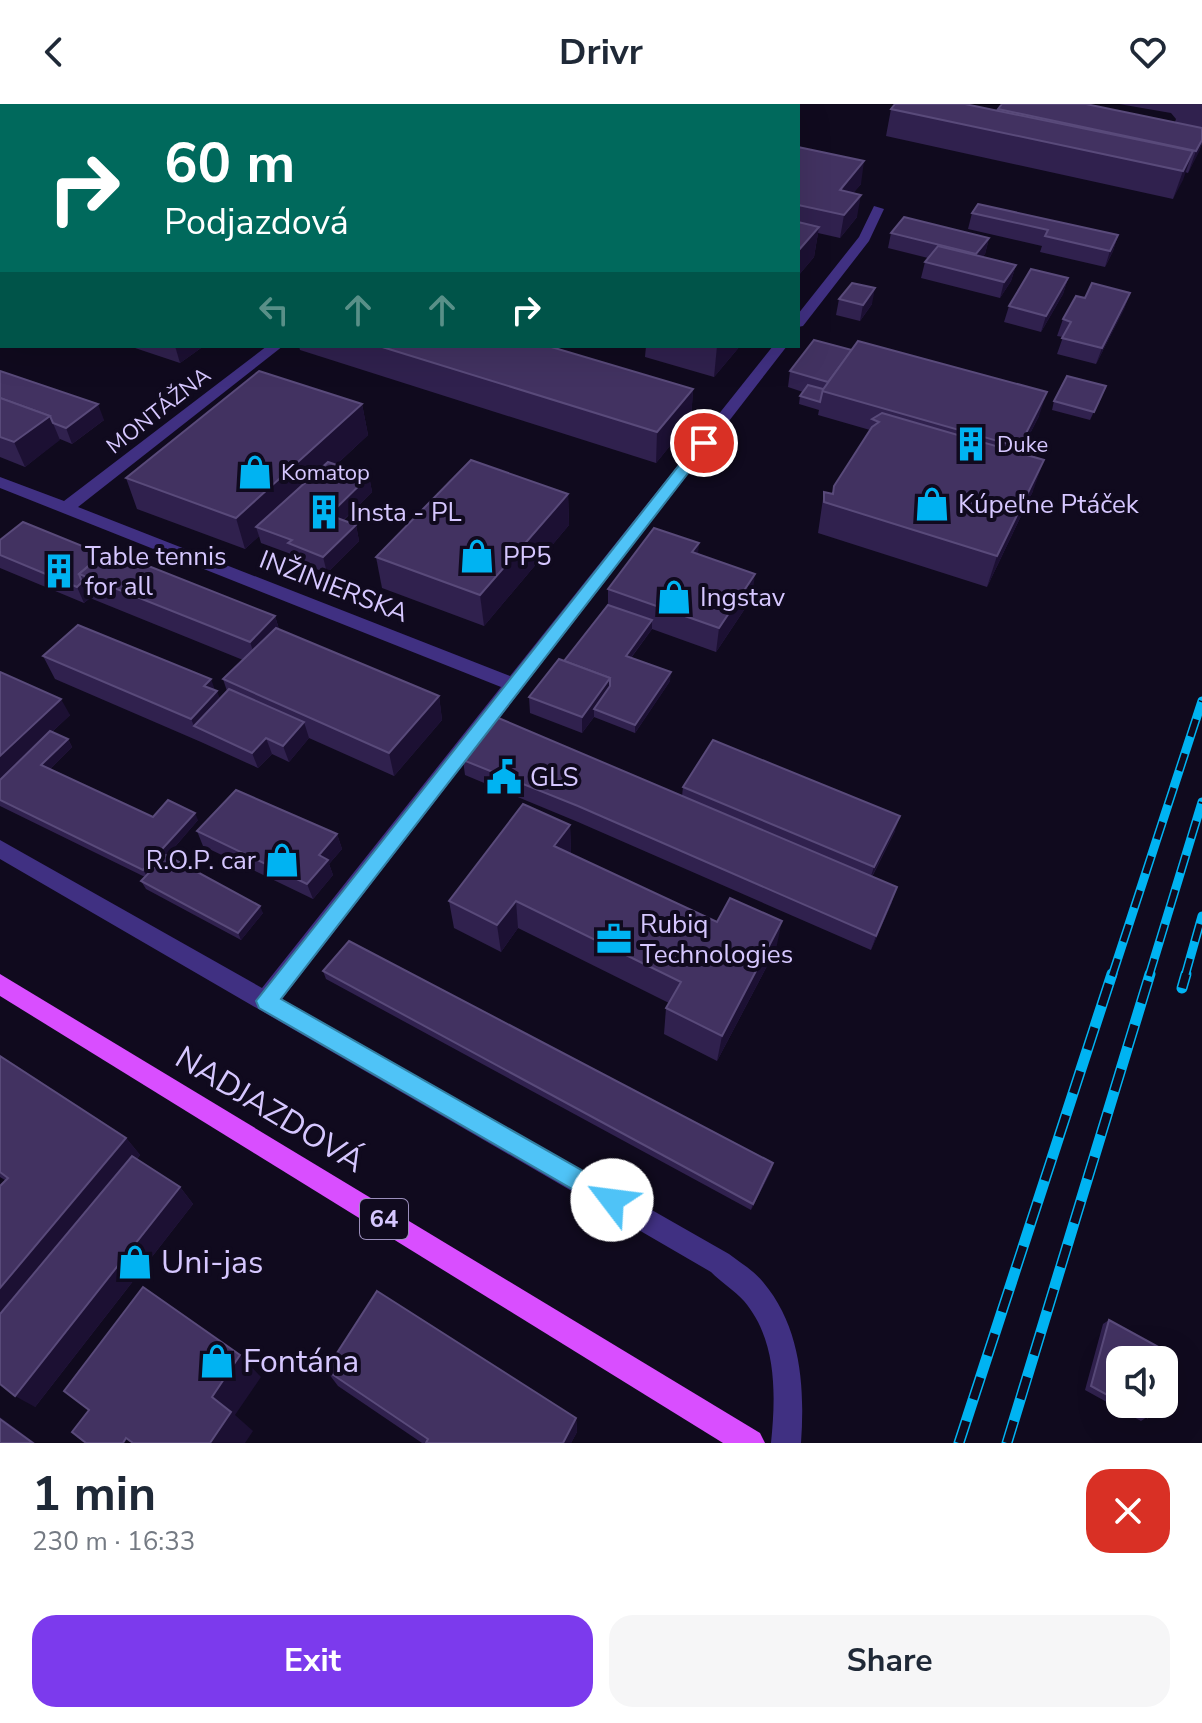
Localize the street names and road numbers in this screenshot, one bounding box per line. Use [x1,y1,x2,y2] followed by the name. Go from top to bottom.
[100,361,217,461] street label: MONTÁŽNA
[254,542,413,631] street label: INŽINIERSKA
[167,1036,372,1183] street label: NADJAZDOVÁ
[360,1199,408,1239] road number: 64

